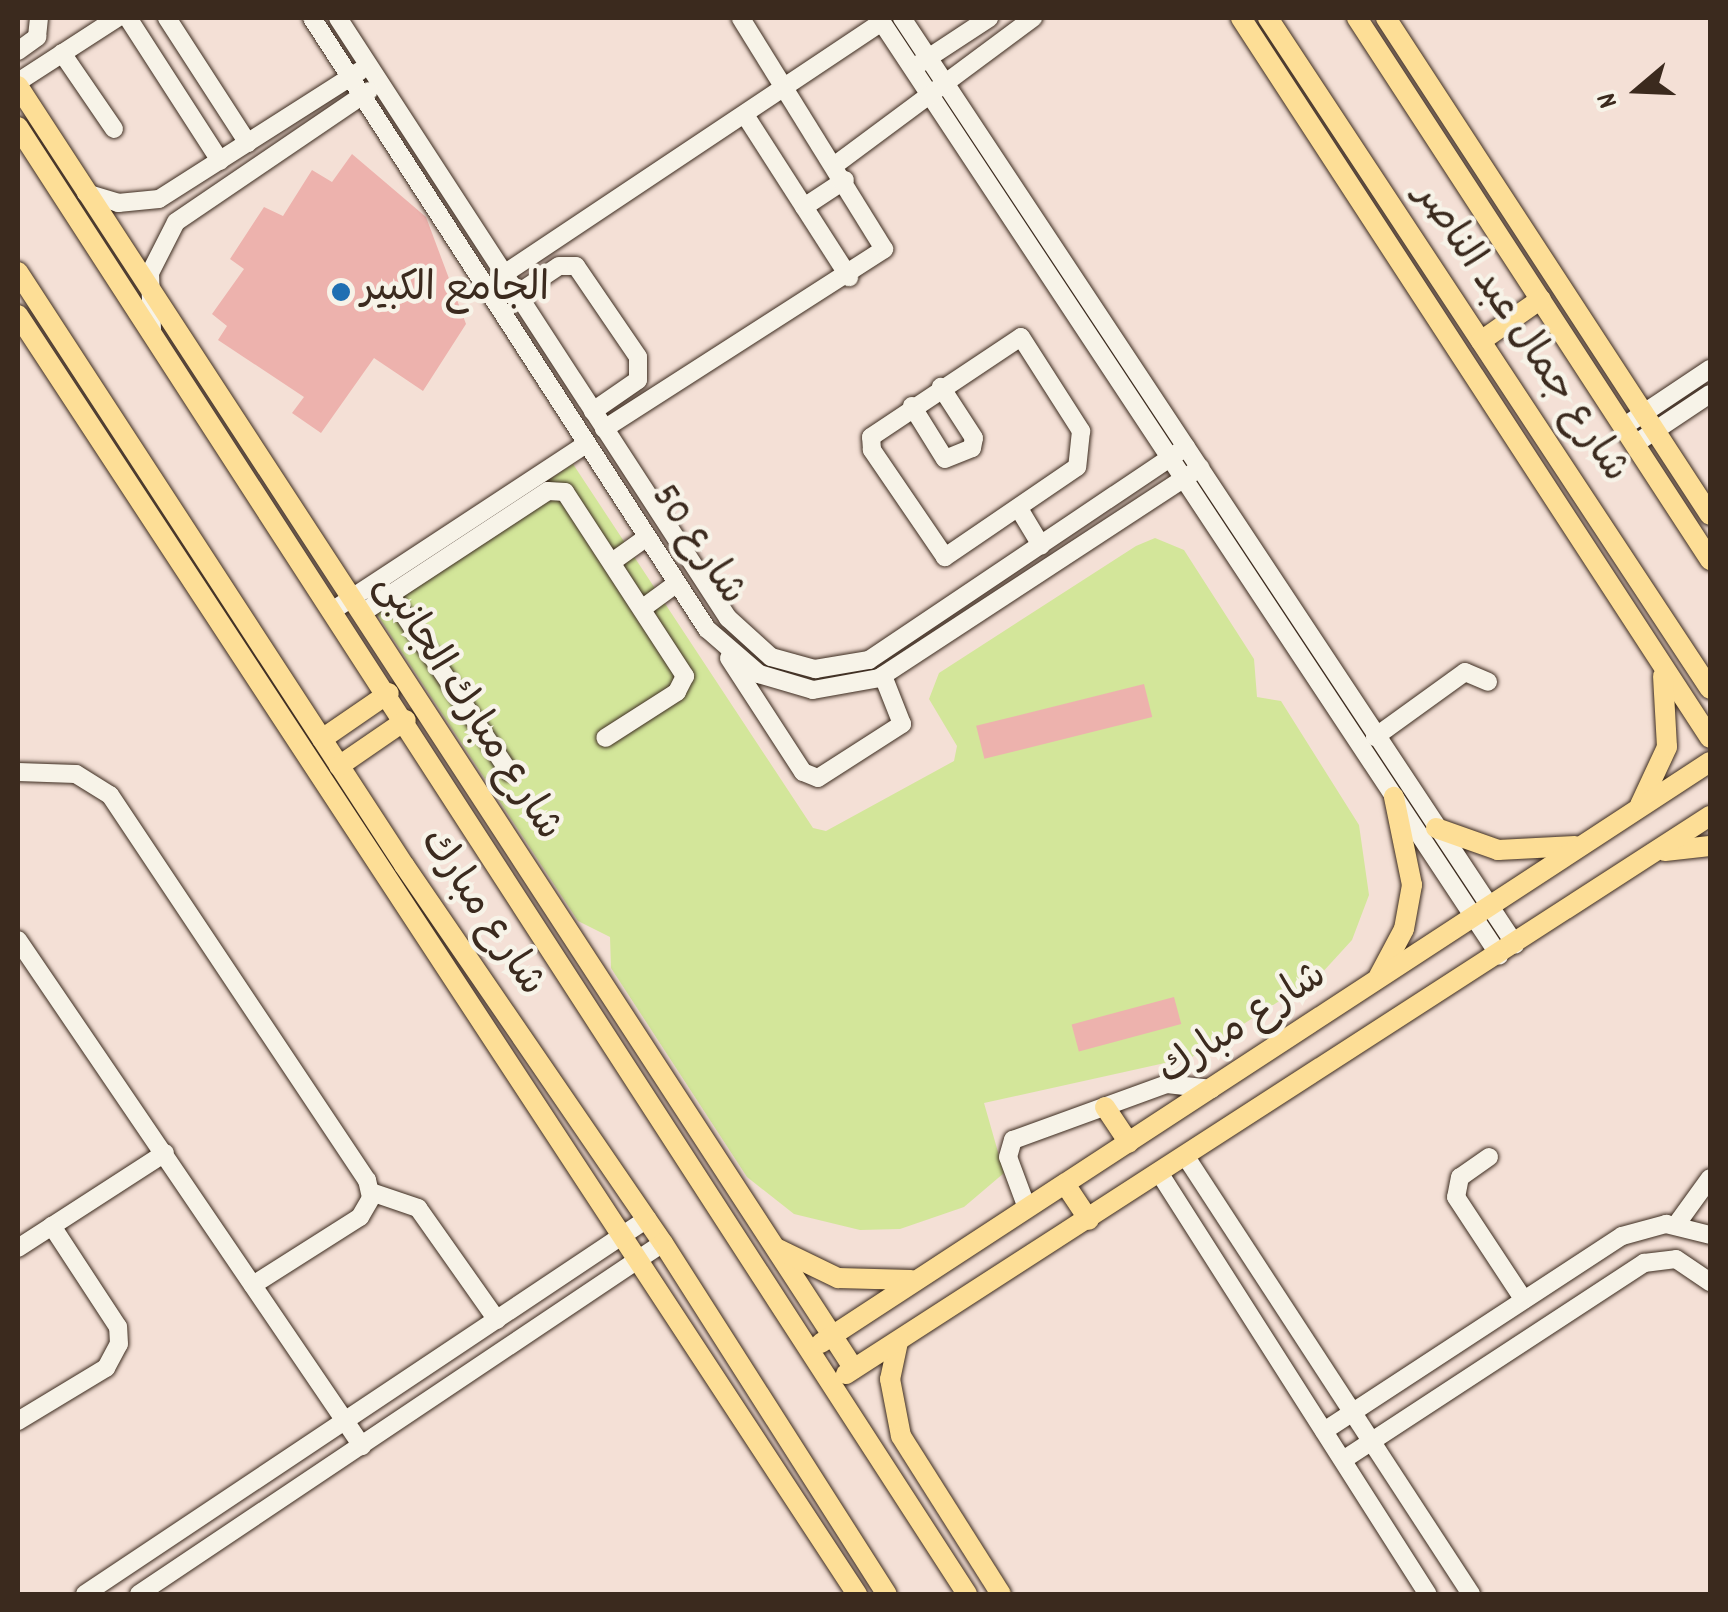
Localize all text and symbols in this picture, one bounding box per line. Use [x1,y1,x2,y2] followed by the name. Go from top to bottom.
[1588,40,1688,140] north arrow
[1588,87,1631,113] text: N
[1401,175,1637,493] street label: شارع جمال عبد الناصر
[361,268,549,316] place label: الجامع الكبير
[330,281,352,303] marker: الجامع الكبير
[638,476,754,616] street label: شارع 50
[362,565,570,851] street label: شارع مبارك الجانبى
[407,821,553,1007] street label: شارع مبارك
[1151,954,1337,1098] street label: شارع مبارك

